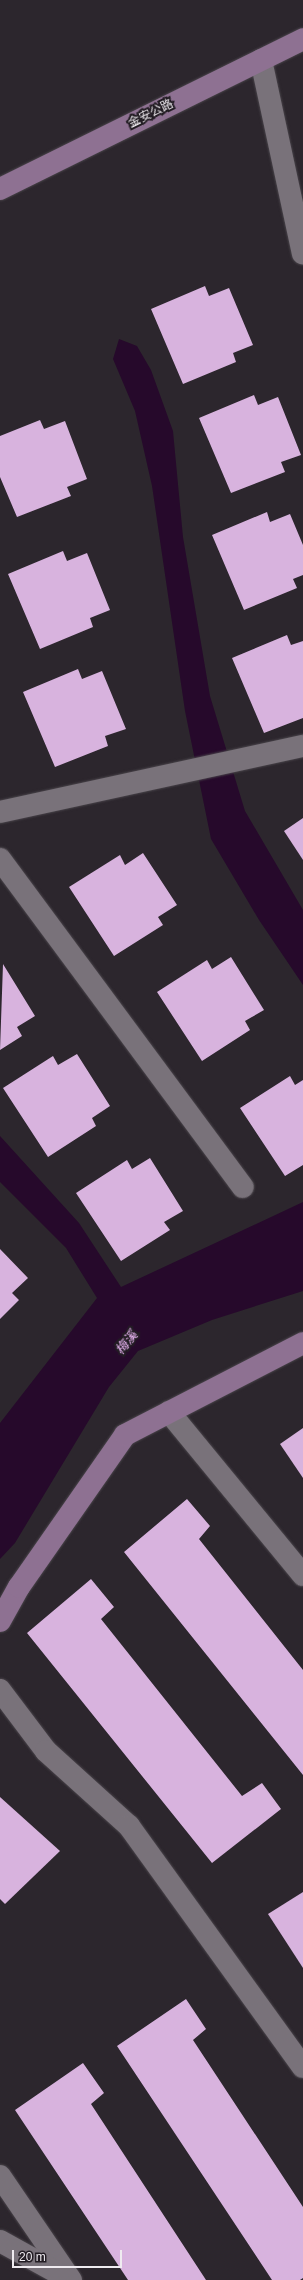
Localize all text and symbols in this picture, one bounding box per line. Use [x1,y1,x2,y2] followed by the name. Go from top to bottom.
[126,97,176,131] street label: 金安公路
[113,1328,141,1358] water label: 梅溪
[14,2242,124,2268] scale bar
[19,2250,46,2264] text: 20 m

